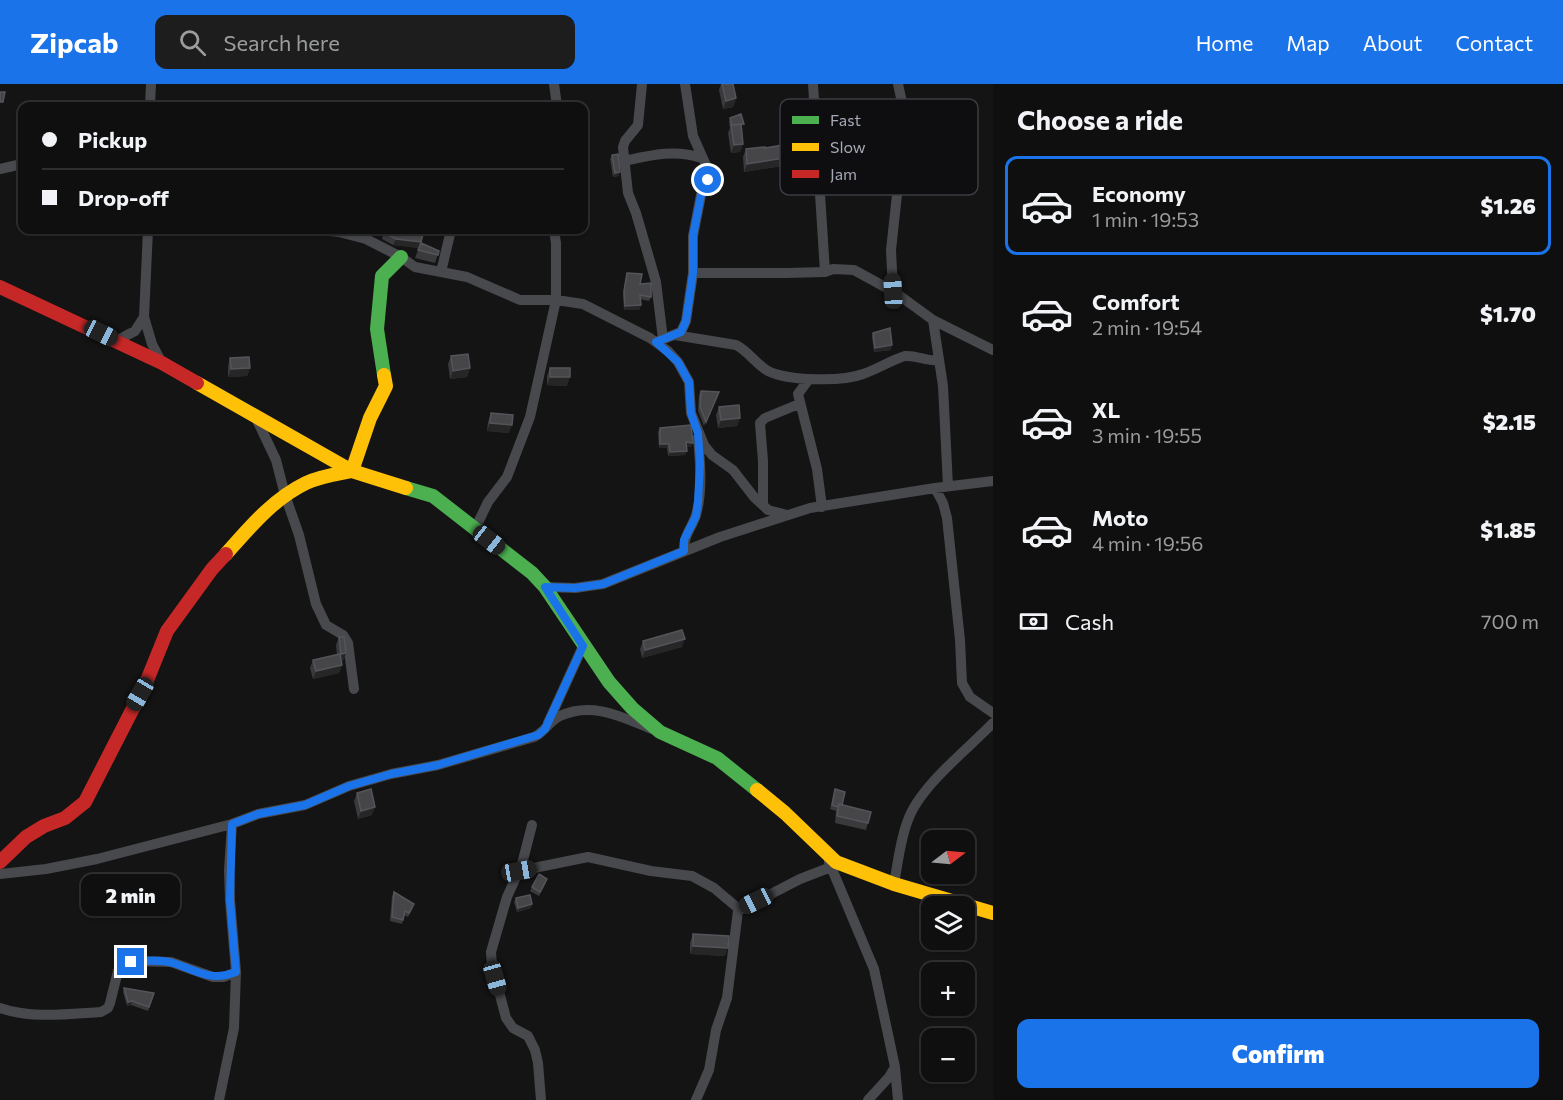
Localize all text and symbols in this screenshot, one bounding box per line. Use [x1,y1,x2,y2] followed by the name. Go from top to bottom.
[155,15,575,69] search box
[30,25,119,59] text: Zipcab
[176,26,209,59] icon: search
[224,29,340,56] text: Search here
[1196,30,1253,55] text: Home
[1286,30,1330,55] text: Map
[1363,30,1422,55] text: About
[1455,30,1533,55] text: Contact
[780,99,978,195] legend
[1017,103,1183,136] text: Choose a ride
[830,110,861,129] text: Fast
[78,126,147,153] text: Pickup
[830,137,866,156] text: Slow
[830,164,857,183] text: Jam
[694,166,721,193] route start
[1020,179,1074,233] icon: car
[1092,180,1186,207] text: Economy
[78,184,169,211] text: Drop-off
[1481,192,1536,219] text: $1.26
[1092,207,1199,231] text: 1 min · 19:53
[883,273,903,309] car
[1020,287,1074,341] icon: car
[1092,288,1180,315] text: Comfort
[1480,300,1536,327] text: $1.70
[1092,315,1202,339] text: 2 min · 19:54
[81,317,121,349] car
[1020,395,1074,449] icon: car
[1092,396,1120,423] text: XL
[1483,408,1536,435] text: $2.15
[1092,423,1202,447] text: 3 min · 19:55
[1020,503,1074,557] icon: car
[1092,504,1148,531] text: Moto
[1480,516,1536,543] text: $1.85
[469,522,509,558] car
[1092,531,1203,555] text: 4 min · 19:56
[1017,605,1050,638] icon: cash
[1065,608,1114,635] text: Cash
[1481,609,1539,633] text: 700 m
[123,674,157,714] car
[921,830,975,884] north arrow
[921,830,975,1082] map controls
[500,859,538,883] car
[82,875,180,917] callout: 2 min
[105,883,156,907] text: 2 min
[736,885,776,917] car
[921,896,975,950] button: layers
[117,948,144,975] route end
[481,958,509,998] car
[921,962,975,1016] button: +
[1017,1019,1539,1088] button: Confirm
[921,1028,975,1082] button: −

